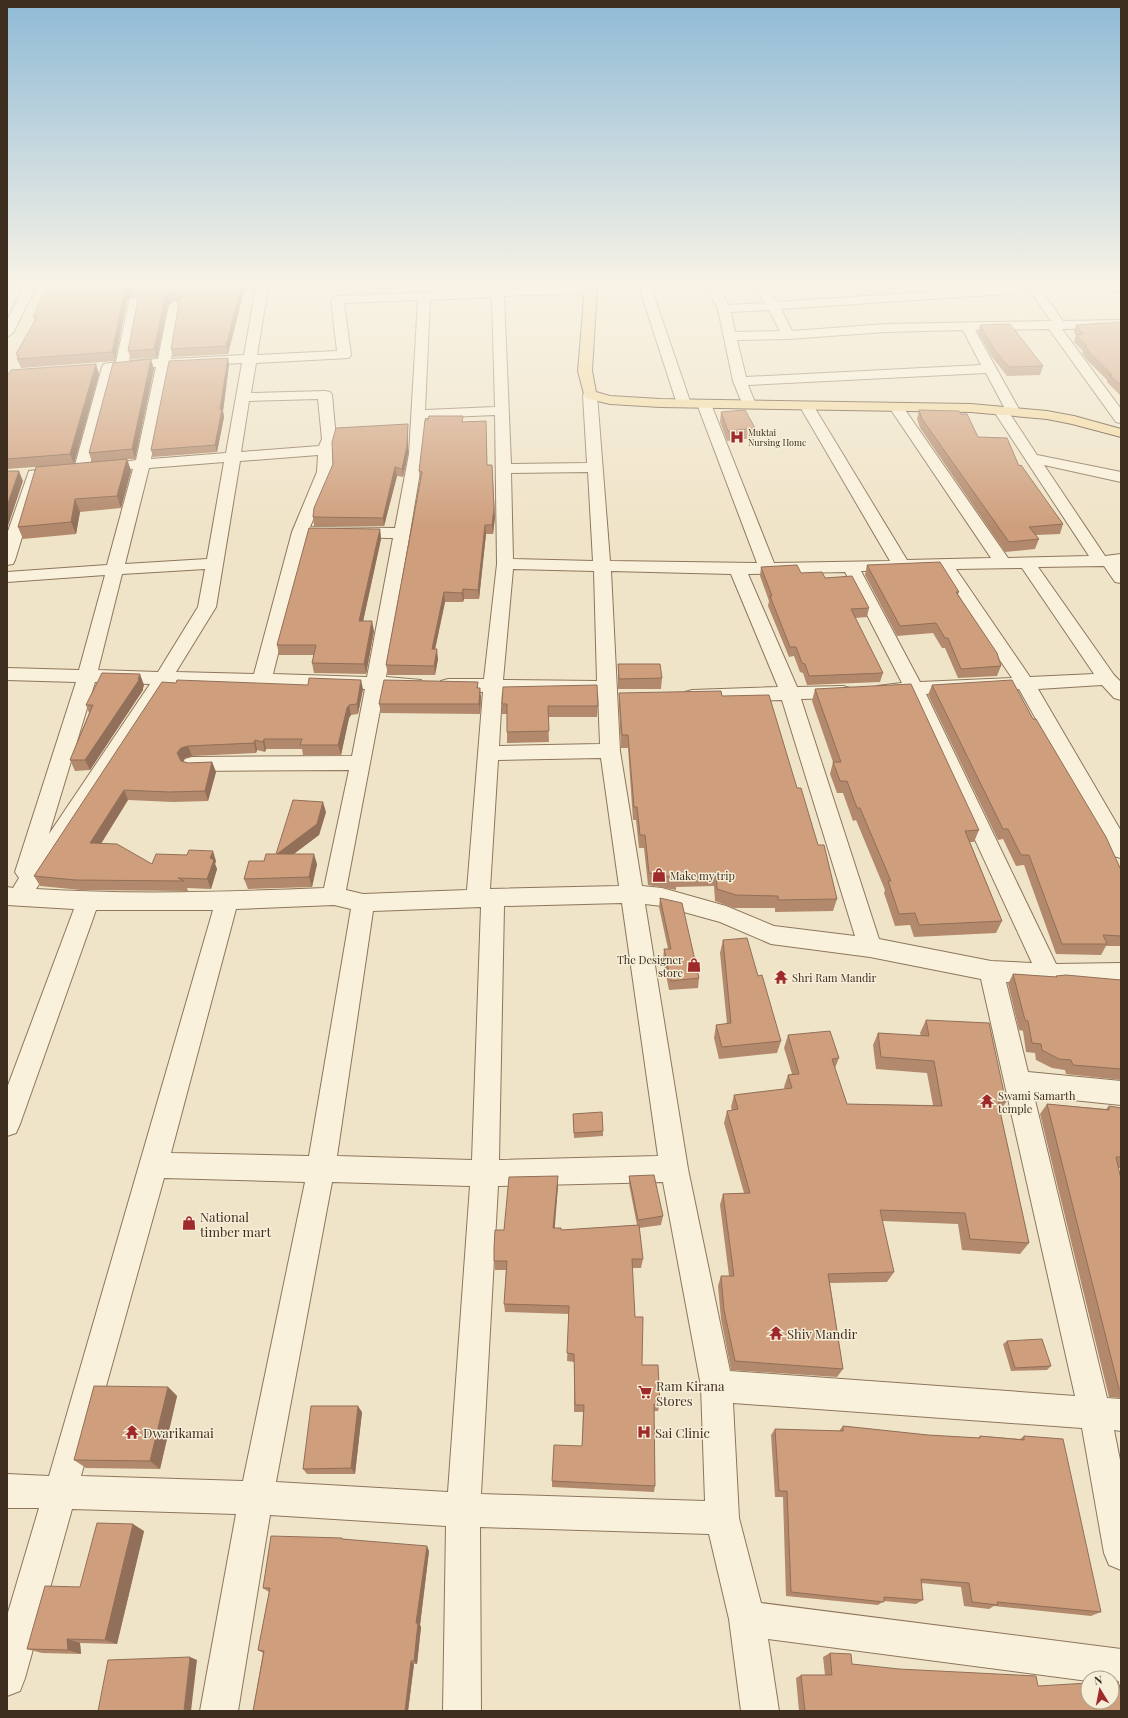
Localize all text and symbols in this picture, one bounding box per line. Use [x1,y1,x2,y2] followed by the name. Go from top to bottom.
[748,426,807,448] place label: Muktai Nursing Home
[729,429,745,445] hospital icon: Muktai Nursing Home
[651,867,667,883] shop icon: Make my trip
[670,868,735,883] place label: Make my trip
[617,952,683,980] place label: The Designer store
[686,957,702,973] shop icon: The Designer store
[773,969,789,985] temple icon: Shri Ram Mandir
[792,970,877,985] place label: Shri Ram Mandir
[998,1088,1076,1116] place label: Swami Samarth temple
[979,1093,995,1109] temple icon: Swami Samarth temple
[200,1208,271,1240] place label: National timber mart
[181,1215,197,1231] shop icon: National timber mart
[768,1325,784,1341] temple icon: Shiv Mandir
[787,1325,858,1342] place label: Shiv Mandir
[656,1377,725,1409] place label: Ram Kirana Stores
[637,1384,653,1400] supermarket icon: Ram Kirana Stores
[124,1424,140,1440] temple icon: Dwarikamai
[143,1424,214,1441] place label: Dwarikamai
[636,1424,652,1440] hospital icon: Sai Clinic
[655,1424,710,1441] place label: Sai Clinic
[1080,1670,1120,1710] north arrow
[1093,1672,1103,1688] text: N

